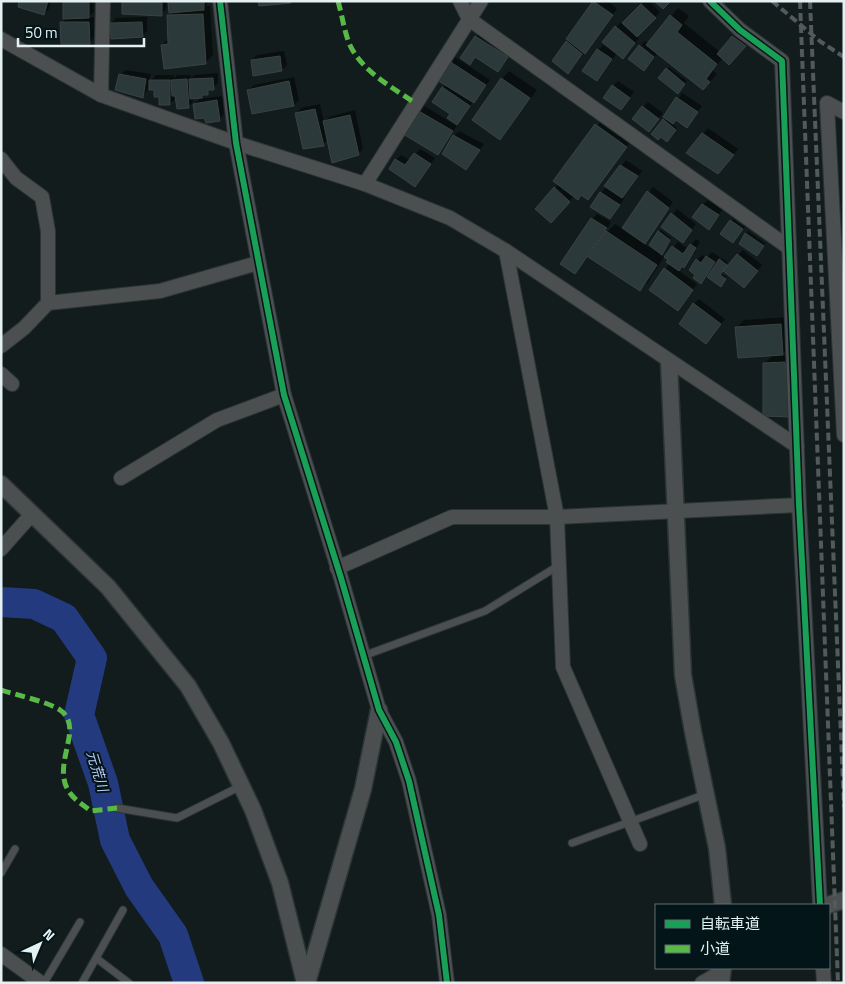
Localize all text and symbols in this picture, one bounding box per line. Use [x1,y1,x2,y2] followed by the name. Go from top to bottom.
[18,15,144,47] scale bar
[25,21,58,44] text: 50 m
[82,748,115,796] water label: 元荒川
[655,904,830,969] legend
[700,912,760,935] text: 自転車道
[15,919,65,969] north arrow
[39,923,60,945] text: N
[700,937,730,960] text: 小道

